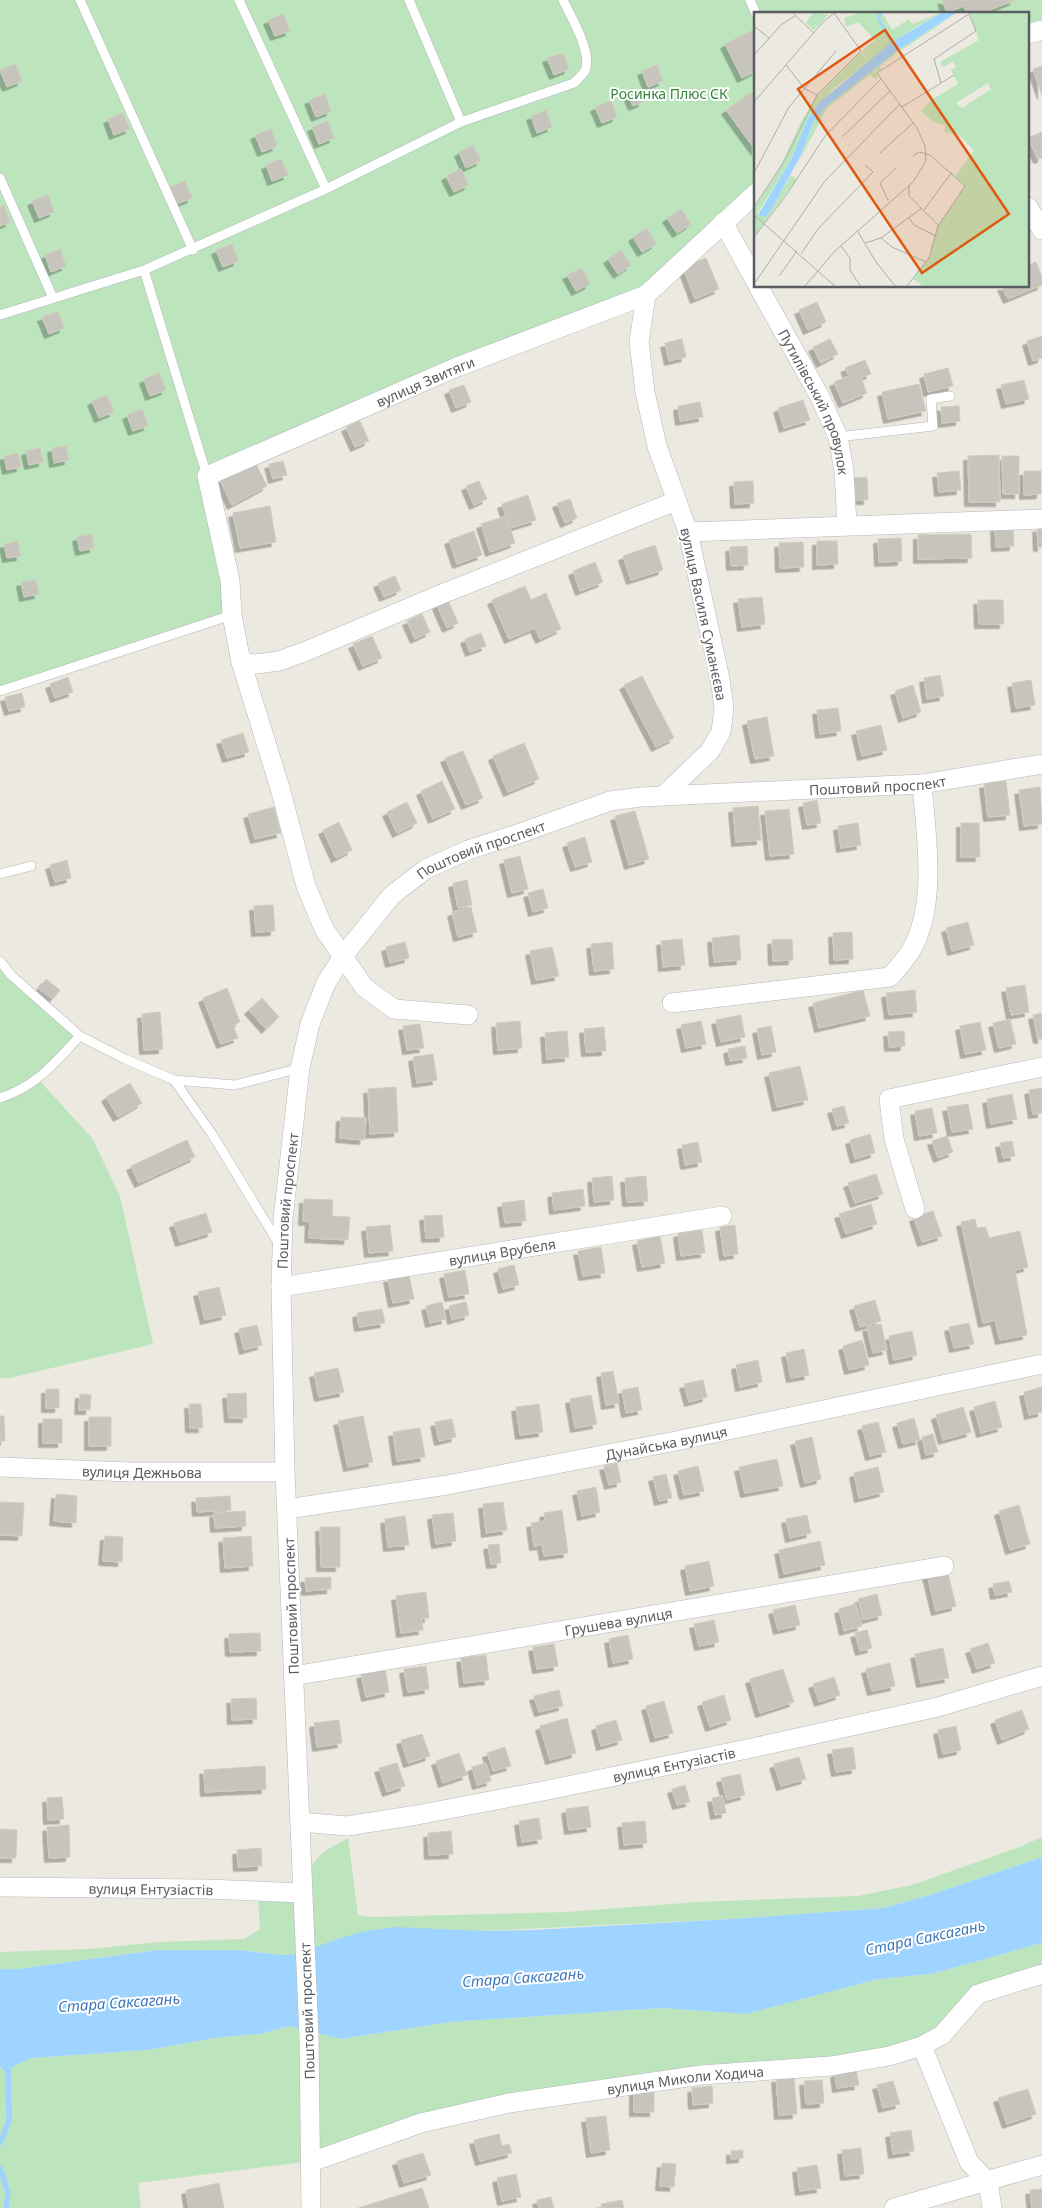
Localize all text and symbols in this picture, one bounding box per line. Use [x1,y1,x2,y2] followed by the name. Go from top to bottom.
[754,12,1030,288] inset map
[610,84,728,103] park label: Росинка Плюс СК
[774,325,854,476] street label: Путилівський провулок
[373,352,477,411] street label: вулиця Звитяги
[676,526,732,702] street label: вулиця Василя Суманєєва
[809,771,948,799] street label: Поштовий проспект
[412,815,548,883] street label: Поштовий проспект
[272,1131,302,1269] street label: Поштовий проспект
[447,1233,557,1269] street label: вулиця Врубеля
[604,1421,729,1464] street label: Дунайська вулиця
[82,1461,202,1482] street label: вулиця Дежньова
[279,1537,303,1675] street label: Поштовий проспект
[563,1603,674,1639] street label: Грушева вулиця
[611,1742,737,1786] street label: вулиця Ентузіастів
[89,1878,214,1899] street label: вулиця Ентузіастів
[863,1914,987,1959] water label: Стара Саксагань
[295,1942,319,2080] street label: Поштовий проспект
[461,1963,585,1991] water label: Стара Саксагань
[57,1988,181,2016] water label: Стара Саксагань
[606,2061,765,2098] street label: вулиця Миколи Ходича

